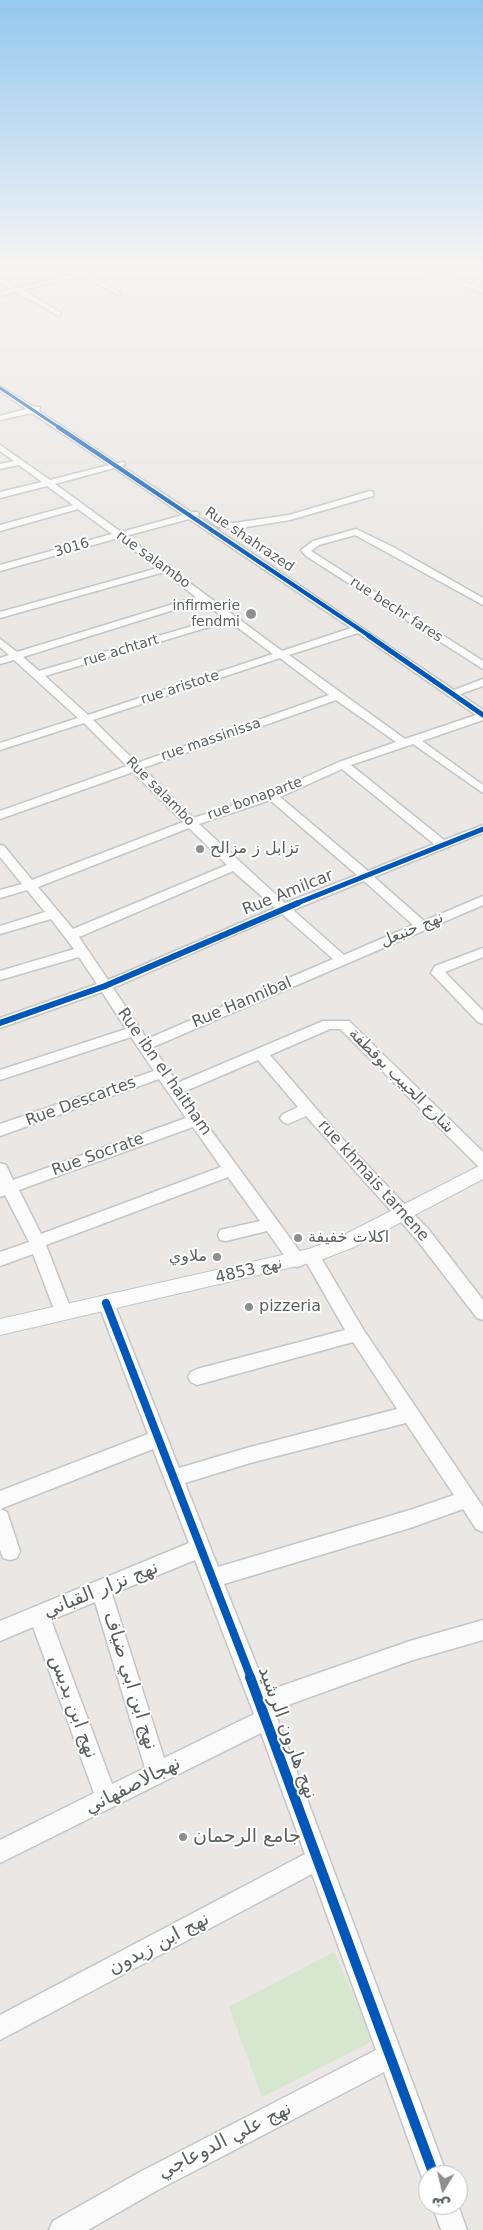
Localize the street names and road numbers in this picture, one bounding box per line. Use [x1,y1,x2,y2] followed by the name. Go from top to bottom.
[201,504,297,576] street label: Rue shahrazed
[113,528,193,592] street label: rue salambo
[53,535,91,561] street label: 3016
[347,574,445,646] street label: rue bechr fares
[81,632,161,670] street label: rue achtart
[139,667,221,709] street label: rue aristote
[159,715,263,765] street label: rue massinissa
[122,754,198,830] street label: Rue salambo
[205,774,305,824] street label: rue bonaparte
[240,866,336,920] street label: Rue Amilcar
[378,908,446,952] street label: نهج حنبعل
[189,973,295,1033] street label: Rue Hannibal
[113,1005,215,1139] street label: Rue ibn el haitham
[344,1024,458,1138] street label: شارع الحبيب بوقطفة
[23,1073,139,1131] street label: Rue Descartes
[313,1116,433,1246] street label: rue khmais tarnene
[49,1129,147,1181] street label: Rue Socrate
[214,1254,284,1288] street label: نهج 4853
[40,1557,162,1623] street label: نهج نزار القباني
[98,1609,162,1753] street label: نهج ابن ابي ضياف
[44,1652,102,1762] street label: نهج ابن بديس
[252,1663,322,1803] street label: نهج هارون الرشيد
[81,1752,185,1820] street label: نهجالاصفهاني
[105,1908,213,1980] street label: نهج ابن زيدون
[154,2098,296,2184] street label: نهج علي الدوعاجي

